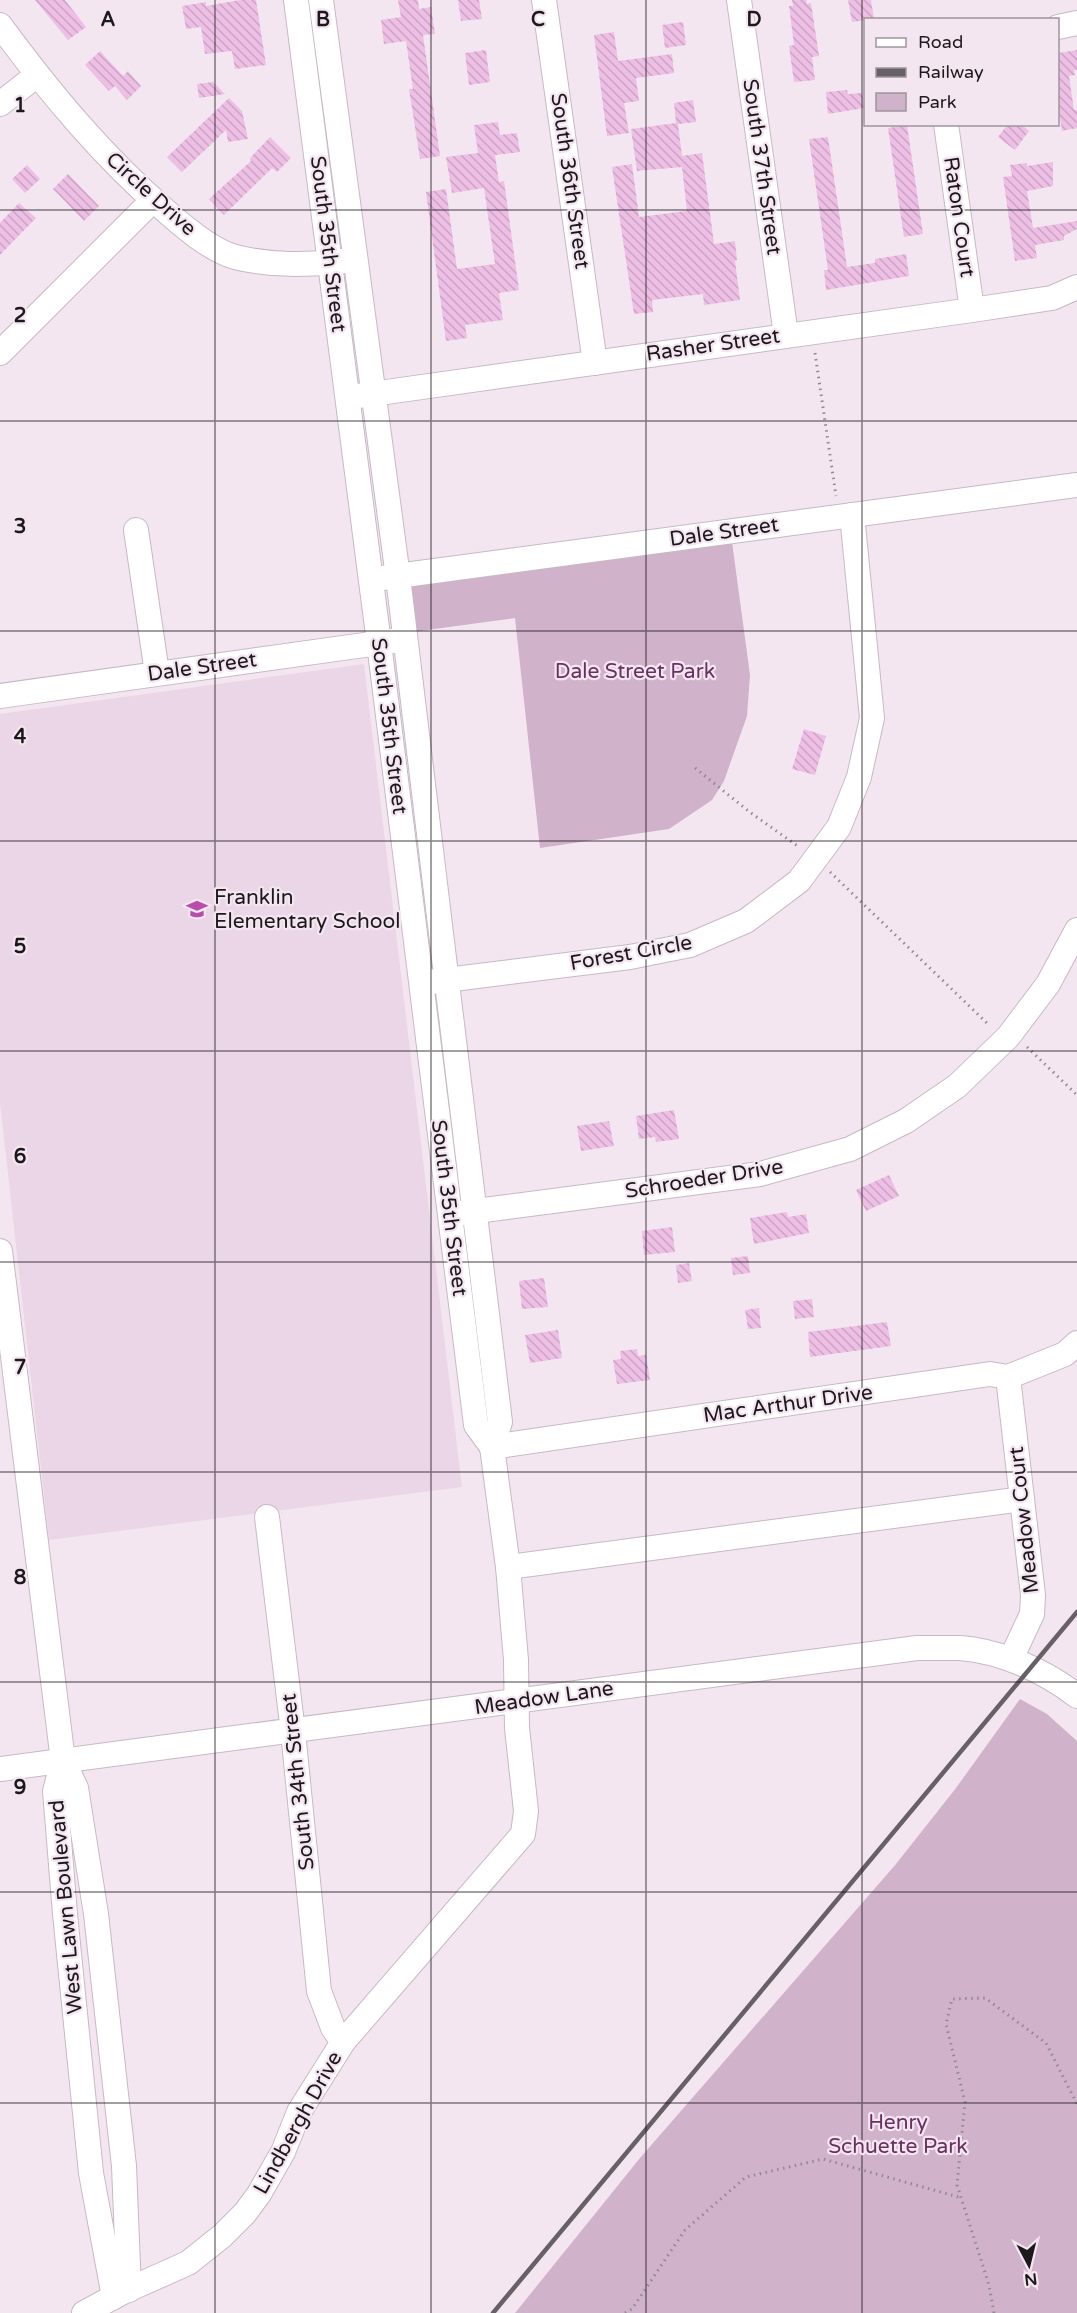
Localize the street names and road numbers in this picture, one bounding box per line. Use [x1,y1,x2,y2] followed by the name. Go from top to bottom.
[737,77,787,257] street label: South 37th Street
[545,91,595,271] street label: South 36th Street
[101,147,201,241] street label: Circle Drive
[305,154,351,334] street label: South 35th Street
[938,155,980,279] street label: Raton Court
[644,323,782,367] street label: Rasher Street
[668,512,780,552] street label: Dale Street
[366,636,412,816] street label: South 35th Street
[146,647,258,687] street label: Dale Street
[568,930,694,976] street label: Forest Circle
[426,1118,472,1298] street label: South 35th Street
[623,1154,785,1204] street label: Schroeder Drive
[702,1380,875,1428] street label: Mac Arthur Drive
[1004,1445,1044,1595] street label: Meadow Court
[473,1676,615,1720] street label: Meadow Lane
[276,1692,320,1872] street label: South 34th Street
[44,1799,88,2015] street label: West Lawn Boulevard
[248,2047,348,2199] street label: Lindbergh Drive

